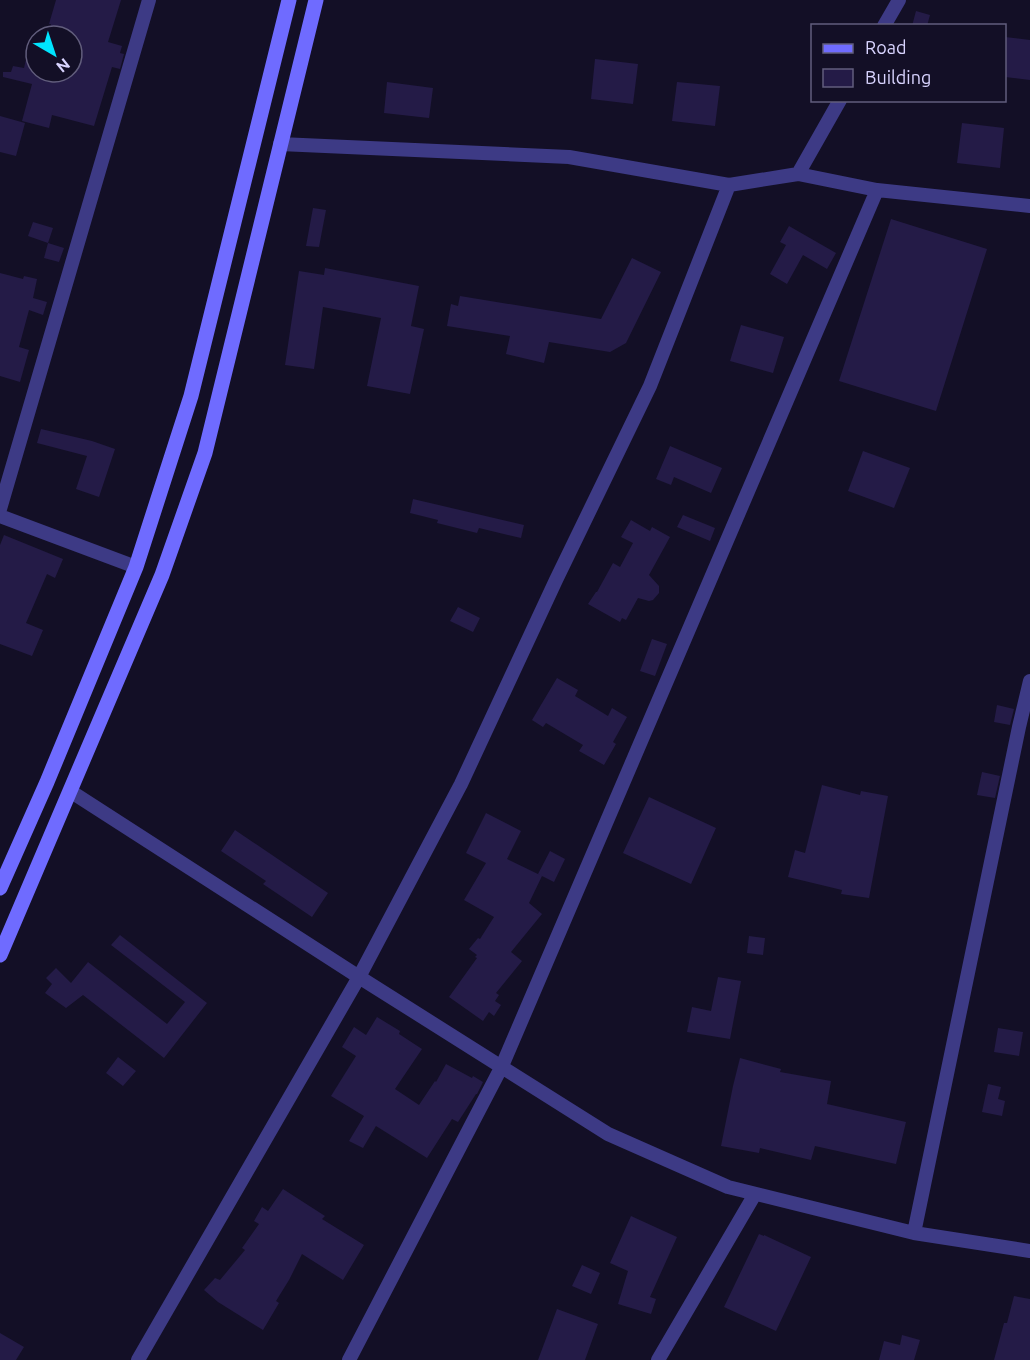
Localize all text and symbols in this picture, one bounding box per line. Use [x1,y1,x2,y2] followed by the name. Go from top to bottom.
[24,24,84,84] north arrow
[811,24,1006,102] legend
[865,37,907,57] text: Road
[53,55,74,76] text: N
[865,67,931,87] text: Building

